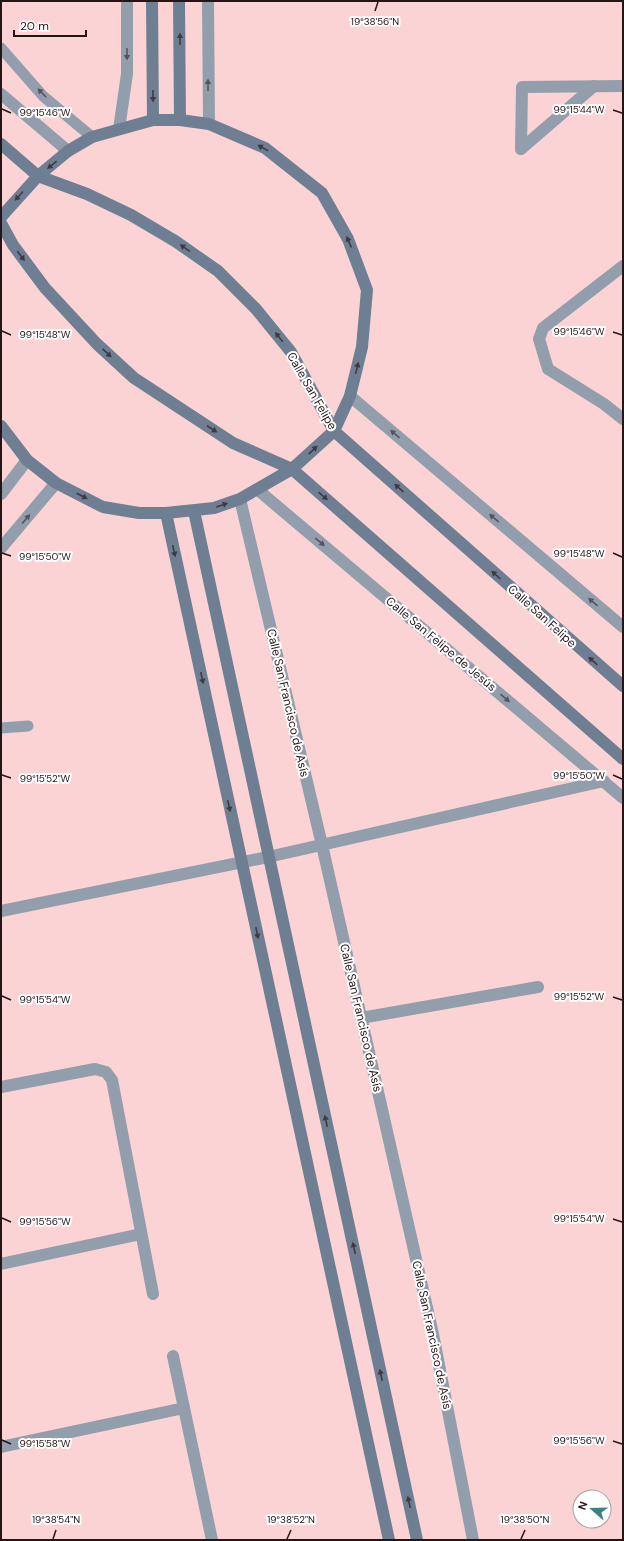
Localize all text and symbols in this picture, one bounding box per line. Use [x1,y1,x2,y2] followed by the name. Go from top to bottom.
[14,12,86,38] scale bar
[351,15,399,28] text: 19°38'56"N
[20,18,49,34] text: 20 m
[177,32,183,45] one-way arrow
[124,48,130,61] one-way arrow
[205,78,211,91] one-way arrow
[37,88,47,98] one-way arrow
[150,90,156,103] one-way arrow
[554,103,605,116] text: 99°15'44"W
[19,106,71,119] text: 99°15'46"W
[257,145,269,151] one-way arrow
[46,160,57,169] one-way arrow
[15,191,24,201] one-way arrow
[345,236,351,248] one-way arrow
[180,244,190,252] one-way arrow
[17,251,25,262] one-way arrow
[553,325,605,338] text: 99°15'46"W
[20,328,71,341] text: 99°15'48"W
[274,332,283,343] one-way arrow
[102,348,112,358] one-way arrow
[283,349,341,433] street label: Calle San Felipe
[354,362,360,374] one-way arrow
[207,425,217,433] one-way arrow
[389,429,400,438] one-way arrow
[308,445,318,455] one-way arrow
[394,484,404,493] one-way arrow
[317,491,328,500] one-way arrow
[76,493,88,500] one-way arrow
[216,502,228,508] one-way arrow
[22,513,31,524] one-way arrow
[489,513,499,522] one-way arrow
[315,538,325,547] one-way arrow
[172,545,178,558] one-way arrow
[554,547,605,560] text: 99°15'48"W
[19,550,71,563] text: 99°15'50"W
[491,570,501,579] one-way arrow
[504,581,580,651] street label: Calle San Felipe
[382,593,500,695] street label: Calle San Felipe de Jesús
[588,597,599,606] one-way arrow
[263,627,313,779] street label: Calle San Francisco de Asís
[588,656,598,666] one-way arrow
[199,672,205,685] one-way arrow
[500,693,510,702] one-way arrow
[553,769,605,782] text: 99°15'50"W
[20,772,71,785] text: 99°15'52"W
[227,799,233,812] one-way arrow
[254,926,260,939] one-way arrow
[336,942,386,1094] street label: Calle San Francisco de Asís
[554,990,605,1003] text: 99°15'52"W
[19,993,71,1006] text: 99°15'54"W
[322,1115,328,1127] one-way arrow
[553,1212,605,1225] text: 99°15'54"W
[19,1215,71,1228] text: 99°15'56"W
[350,1242,356,1254] one-way arrow
[408,1259,456,1411] street label: Calle San Francisco de Asís
[378,1369,384,1381] one-way arrow
[553,1434,605,1447] text: 99°15'56"W
[19,1437,71,1450] text: 99°15'58"W
[572,1489,612,1529] north arrow
[405,1496,411,1508] one-way arrow
[575,1499,591,1512] text: N
[32,1513,80,1526] text: 19°38'54"N
[267,1513,315,1526] text: 19°38'52"N
[501,1513,550,1526] text: 19°38'50"N

